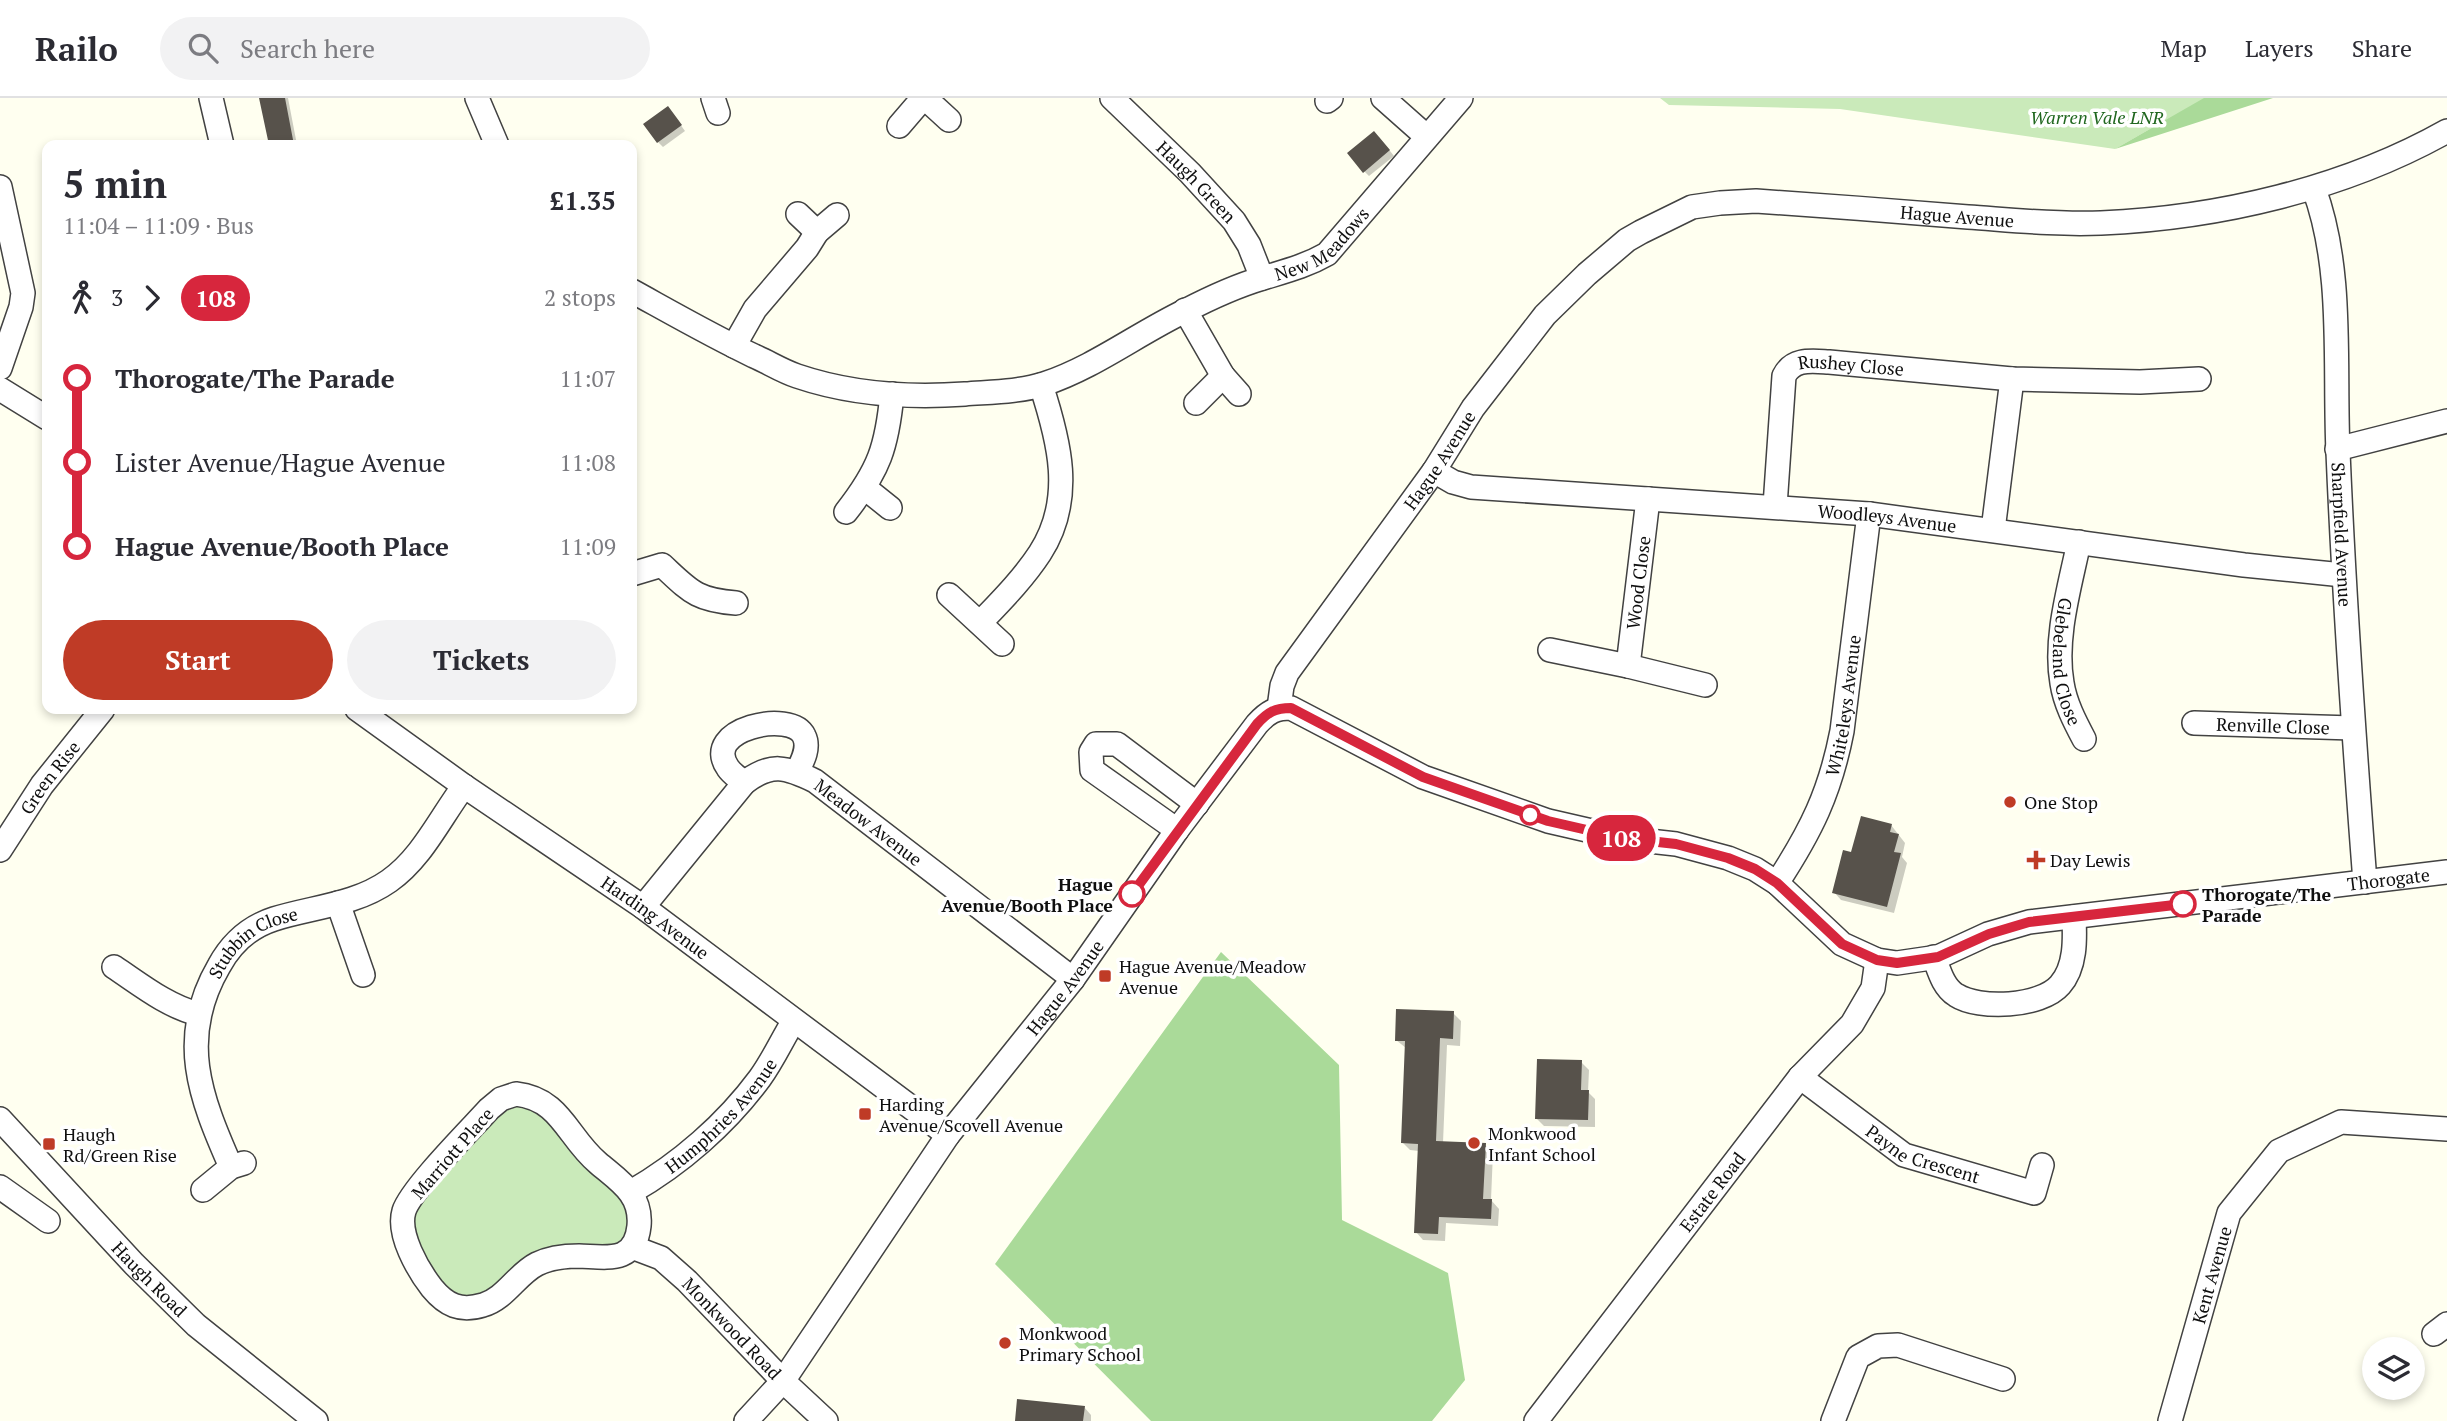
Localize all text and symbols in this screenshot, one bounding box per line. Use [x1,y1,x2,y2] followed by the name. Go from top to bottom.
[160,17,650,80] search box
[35,27,118,70] text: Railo
[184,29,222,67] icon: search
[240,31,375,65] text: Search here
[2160,32,2207,64] text: Map
[2245,32,2314,64] text: Layers
[2352,32,2412,64] text: Share
[2030,105,2164,129] park label: Warren Vale LNR
[1152,135,1242,228] street label: Haugh Green
[63,159,167,209] text: 5 min
[550,183,616,217] text: £1.35
[1899,200,2015,232] street label: Hague Avenue
[1272,202,1374,286] street label: New Meadows
[63,210,254,241] text: 11:04 – 11:09 · Bus
[63,279,101,317] icon: walk
[133,279,171,317] icon: forward
[111,282,123,313] text: 3
[195,282,236,314] text: 108
[544,282,616,313] text: 2 stops
[1796,349,1905,381] street label: Rushey Close
[115,361,395,395] text: Thorogate/The Parade
[559,363,616,394] text: 11:07
[1398,406,1481,514] street label: Hague Avenue
[115,445,446,479] text: Lister Avenue/Hague Avenue
[559,447,616,478] text: 11:08
[2326,462,2358,608] street label: Sharpfield Avenue
[1817,499,1958,538] street label: Woodleys Avenue
[115,529,449,563] text: Hague Avenue/Booth Place
[559,531,616,562] text: 11:09
[1620,535,1655,631] street label: Wood Close
[2048,596,2087,729] street label: Glebeland Close
[63,620,333,700] button: Start
[347,620,616,700] button: Tickets
[1819,634,1866,779] street label: Whiteleys Avenue
[2216,712,2330,739] street label: Renville Close
[14,736,85,819] street label: Green Rise
[810,773,927,871] street label: Meadow Avenue
[2024,790,2098,814] place label: One Stop
[2002,794,2018,810] marker: One Stop
[1520,805,1540,825] unlabelled marker
[1581,815,1661,861] line badge: 108
[1601,822,1641,854] text: 108
[2050,848,2131,872] place label: Day Lewis
[2028,852,2044,868] marker: Day Lewis
[2346,862,2431,896] street label: Thorogate
[597,870,714,965] street label: Harding Avenue
[941,872,1113,917] place label: Hague Avenue/Booth Place
[1119,881,1145,907] marker: Hague Avenue/Booth Place
[2202,882,2331,927] place label: Thorogate/The Parade
[2170,891,2196,917] marker: Thorogate/The Parade
[202,901,300,983] street label: Stubbin Close
[1021,935,1109,1040] street label: Hague Avenue
[1119,954,1307,999] place label: Hague Avenue/Meadow Avenue
[1097,968,1113,984] marker: Hague Avenue/Meadow Avenue
[660,1054,782,1178] street label: Humphries Avenue
[879,1092,1063,1137] place label: Harding Avenue/Scovell Avenue
[406,1102,498,1204] street label: Marriott Place
[857,1106,873,1122] marker: Harding Avenue/Scovell Avenue
[1861,1119,1983,1189] street label: Payne Crescent
[1488,1121,1596,1166] place label: Monkwood Infant School
[63,1122,177,1167] place label: Haugh Rd/Green Rise
[1466,1135,1482,1151] marker: Monkwood Infant School
[41,1136,57,1152] marker: Haugh Rd/Green Rise
[1674,1147,1750,1236] street label: Estate Road
[2186,1223,2237,1326] street label: Kent Avenue
[107,1236,192,1322] street label: Haugh Road
[678,1272,787,1384] street label: Monkwood Road
[1019,1321,1141,1366] place label: Monkwood Primary School
[997,1335,1013,1351] marker: Monkwood Primary School
[2362,1337,2425,1400] map controls
[2362,1337,2425,1400] button: layers

